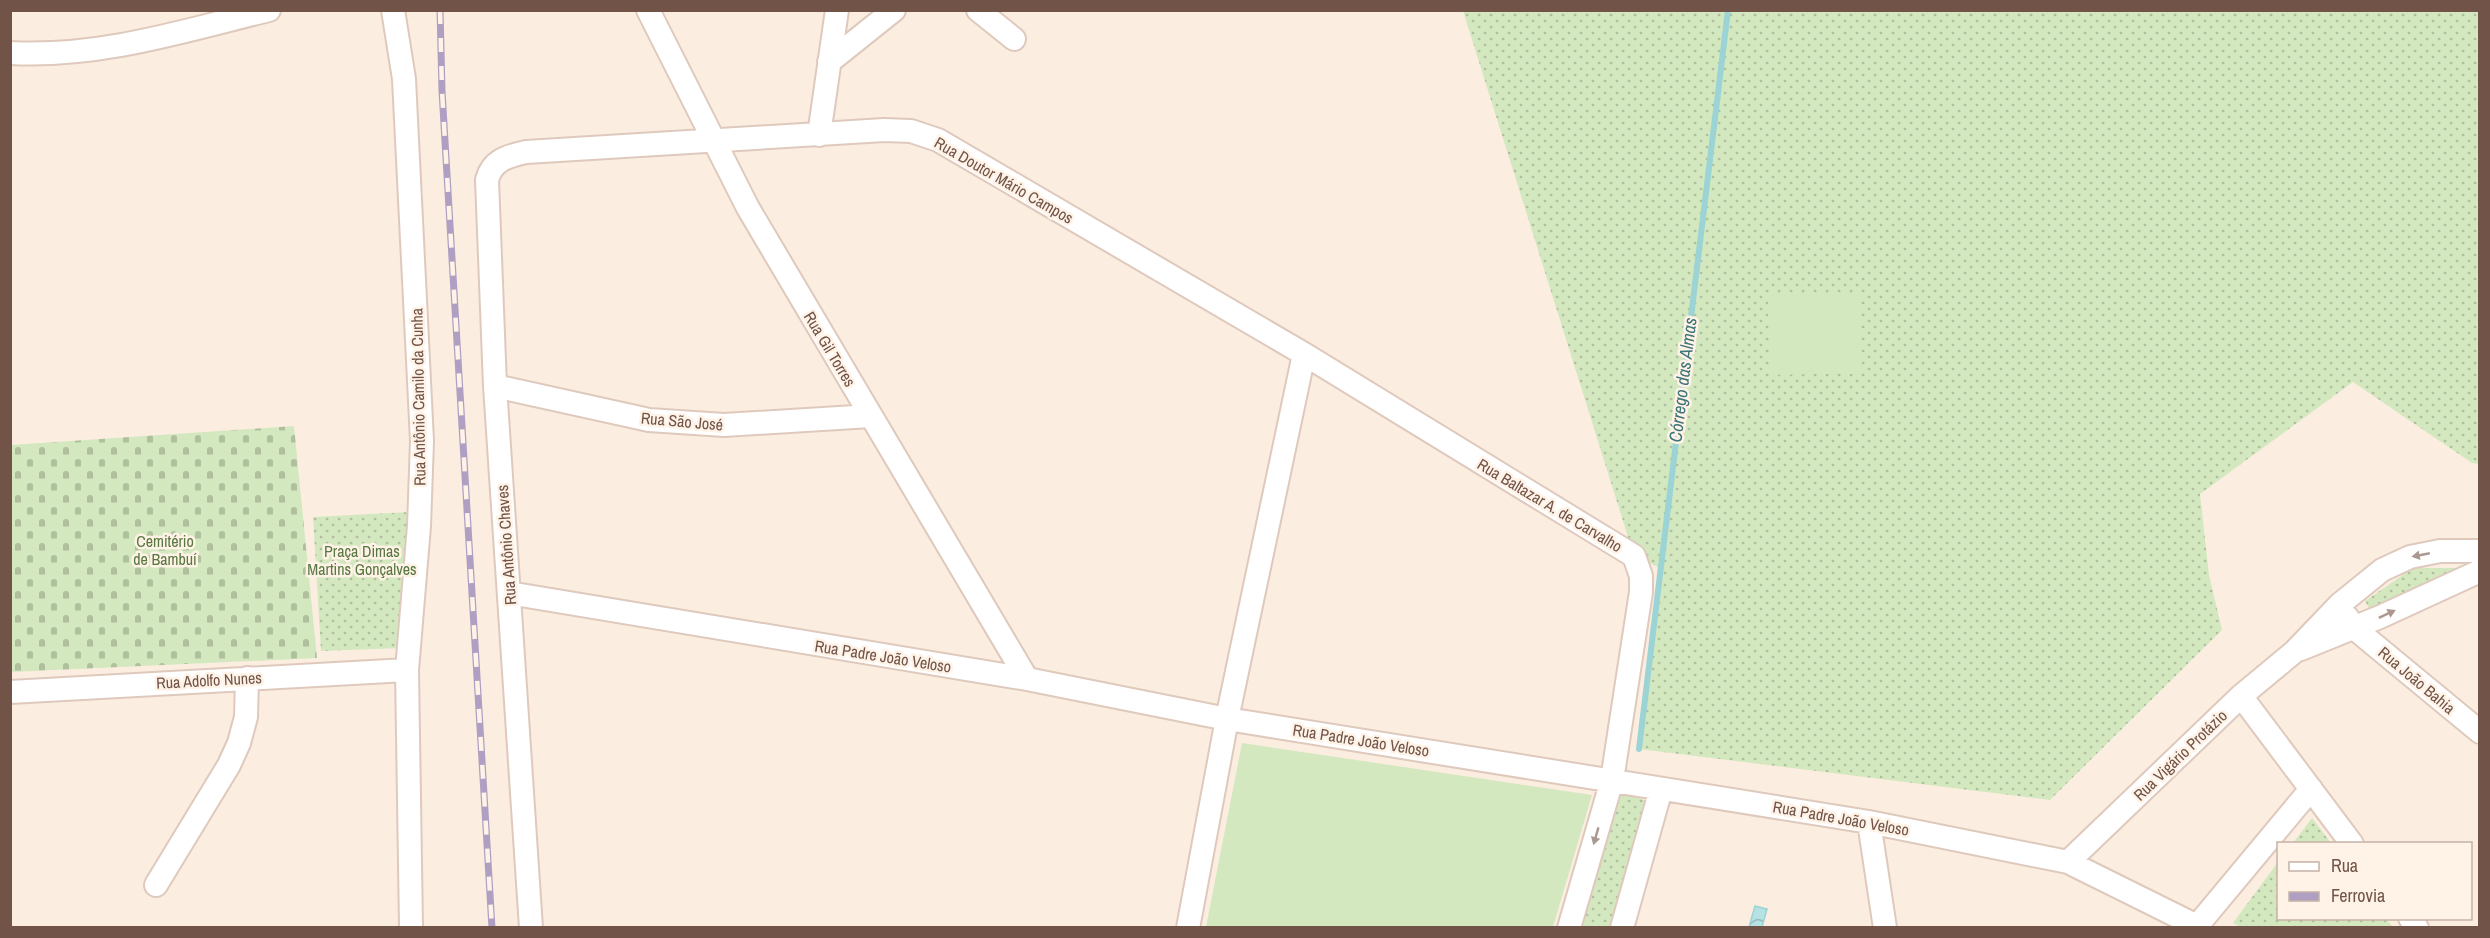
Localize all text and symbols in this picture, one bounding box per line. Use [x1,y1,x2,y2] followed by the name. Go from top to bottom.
[931,131,1077,229] street label: Rua Doutor Mário Campos
[405,307,431,486] street label: Rua Antônio Camilo da Cunha
[799,307,861,391] street label: Rua Gil Torres
[1662,316,1703,444] water label: Córrego das Almas
[640,406,724,436] street label: Rua São José
[1473,453,1627,557] street label: Rua Baltazar A. de Carvalho
[491,484,521,606] street label: Rua Antônio Chaves
[133,530,197,570] park label: Cemitério de Bambuí
[307,540,417,580] park label: Praça Dimas Martins Gonçalves
[2412,551,2431,560] one-way arrow
[2378,610,2395,619] one-way arrow
[813,634,953,678] street label: Rua Padre João Veloso
[2374,641,2461,719] street label: Rua João Bahia
[156,666,262,694] street label: Rua Adolfo Nunes
[2128,705,2232,805] street label: Rua Vigário Protázio
[1291,718,1431,762] street label: Rua Padre João Veloso
[1771,795,1911,841] street label: Rua Padre João Veloso
[1591,827,1600,845] one-way arrow
[2277,842,2472,920] legend
[2331,853,2358,878] text: Rua
[2331,883,2385,908] text: Ferrovia

